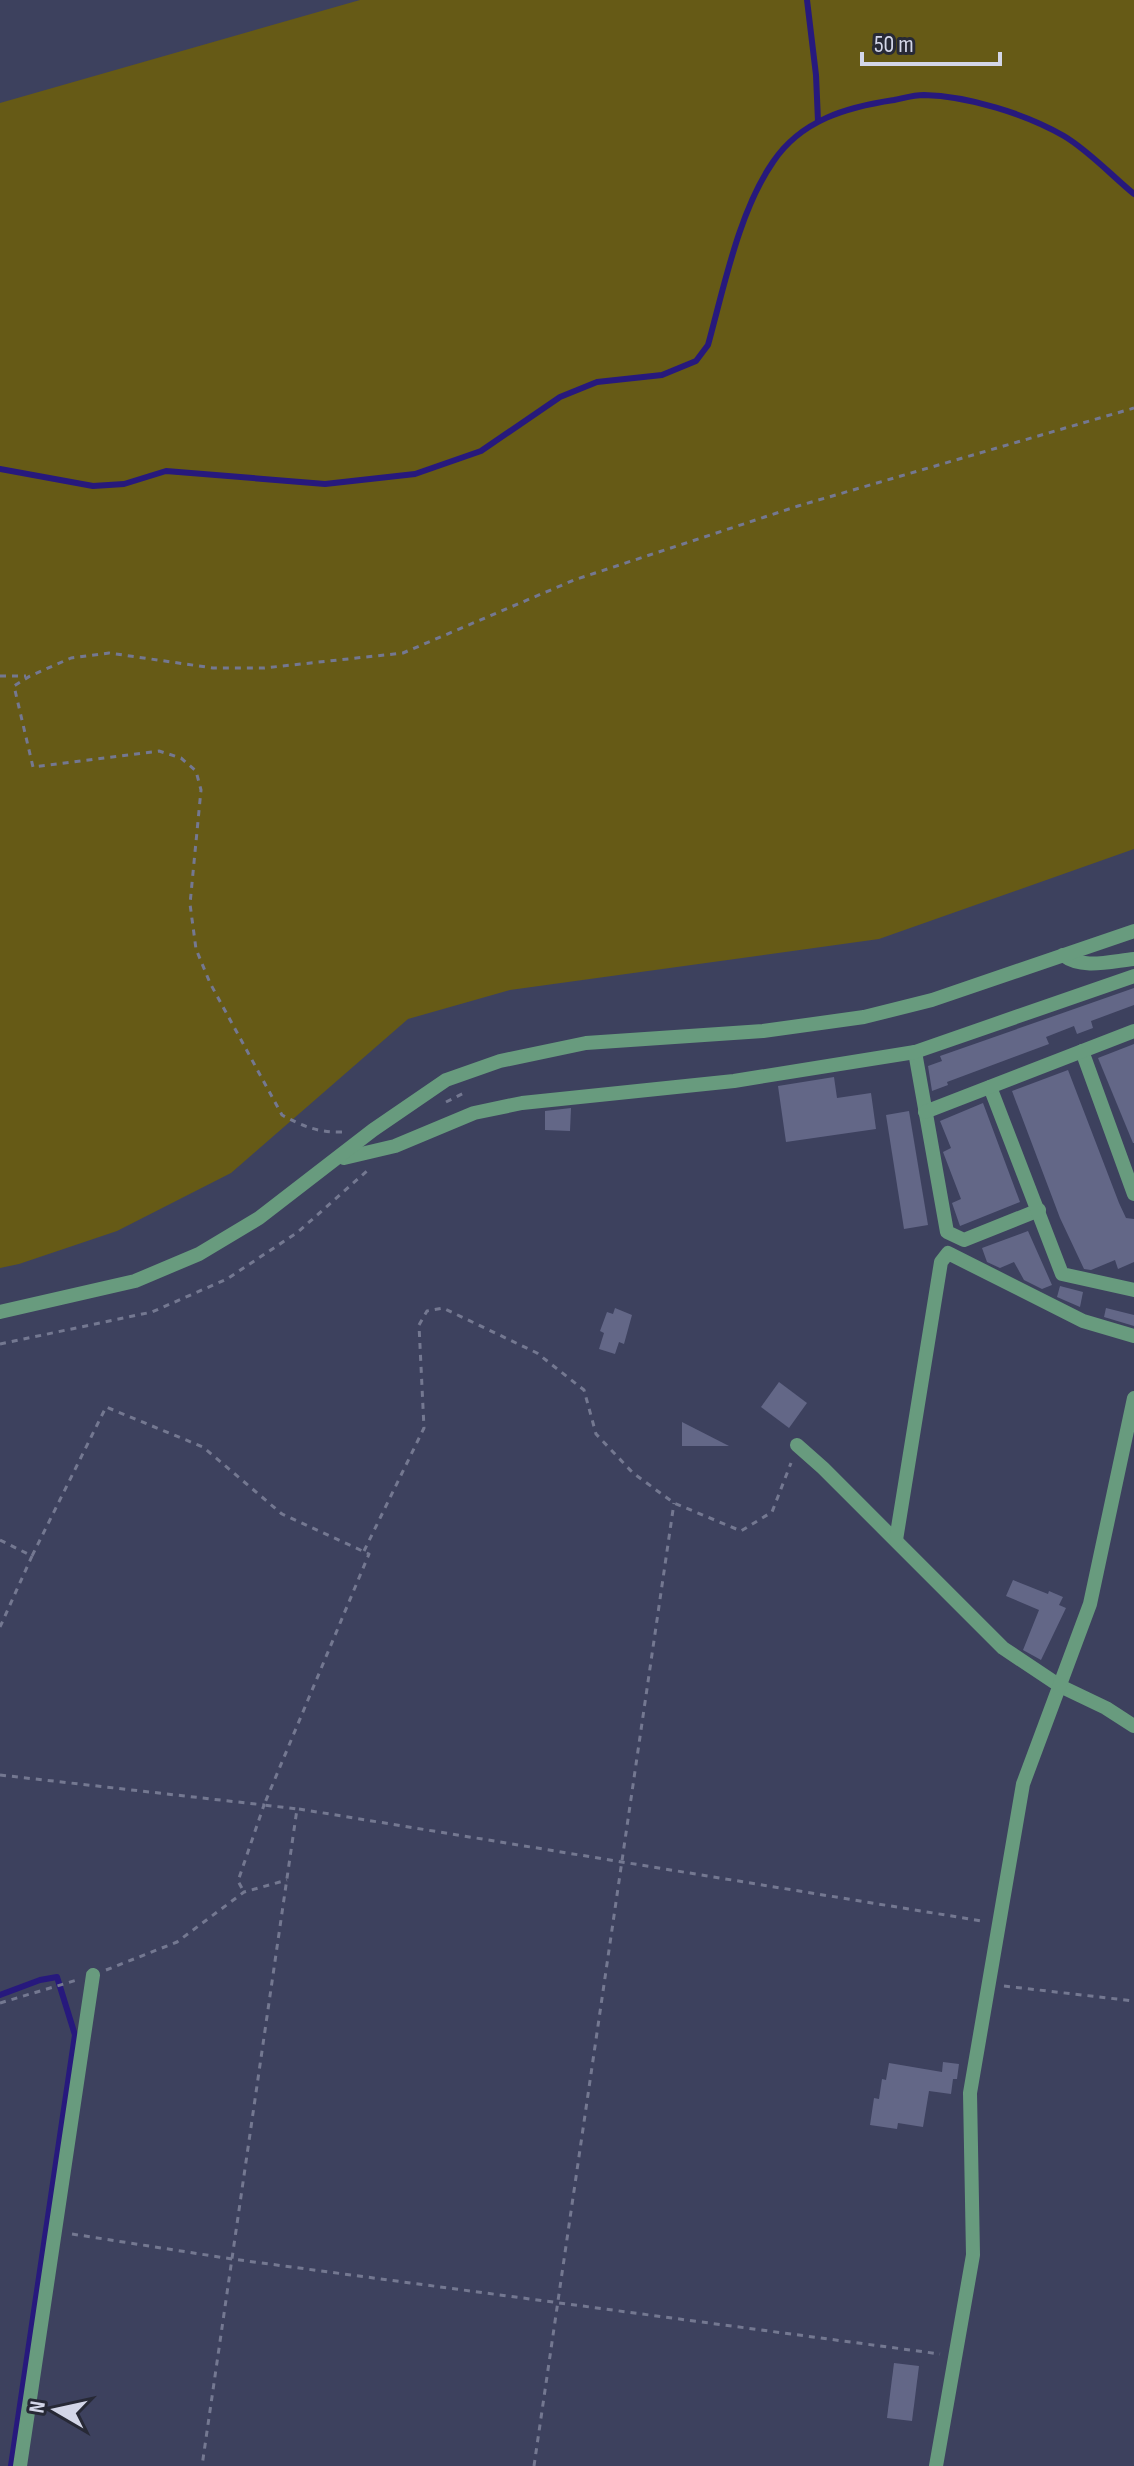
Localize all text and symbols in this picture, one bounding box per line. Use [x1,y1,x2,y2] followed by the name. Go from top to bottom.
[862,16,1000,66] scale bar
[874,30,914,59] text: 50 m
[16,2370,96,2450] north arrow
[23,2399,52,2415] text: N

